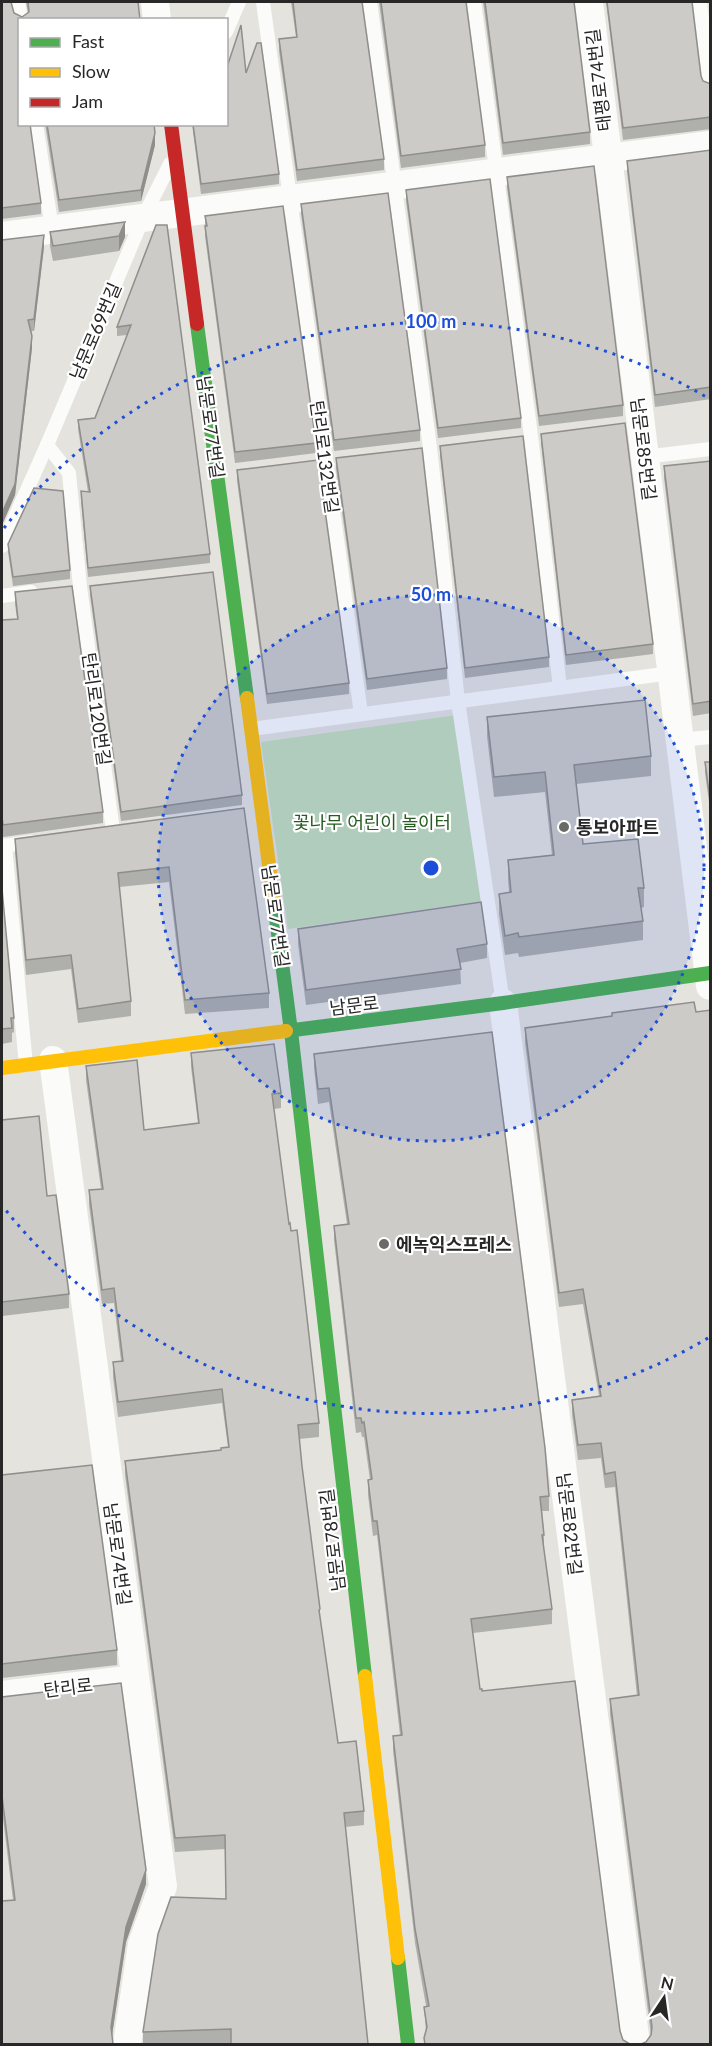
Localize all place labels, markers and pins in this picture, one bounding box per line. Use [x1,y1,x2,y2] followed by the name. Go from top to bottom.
[576,816,659,838] place label: 통보아파트
[557,820,571,834] marker: 통보아파트
[421,858,441,878] centre of rings
[396,1233,512,1255] place label: 에녹익스프레스
[377,1237,391,1251] marker: 에녹익스프레스

